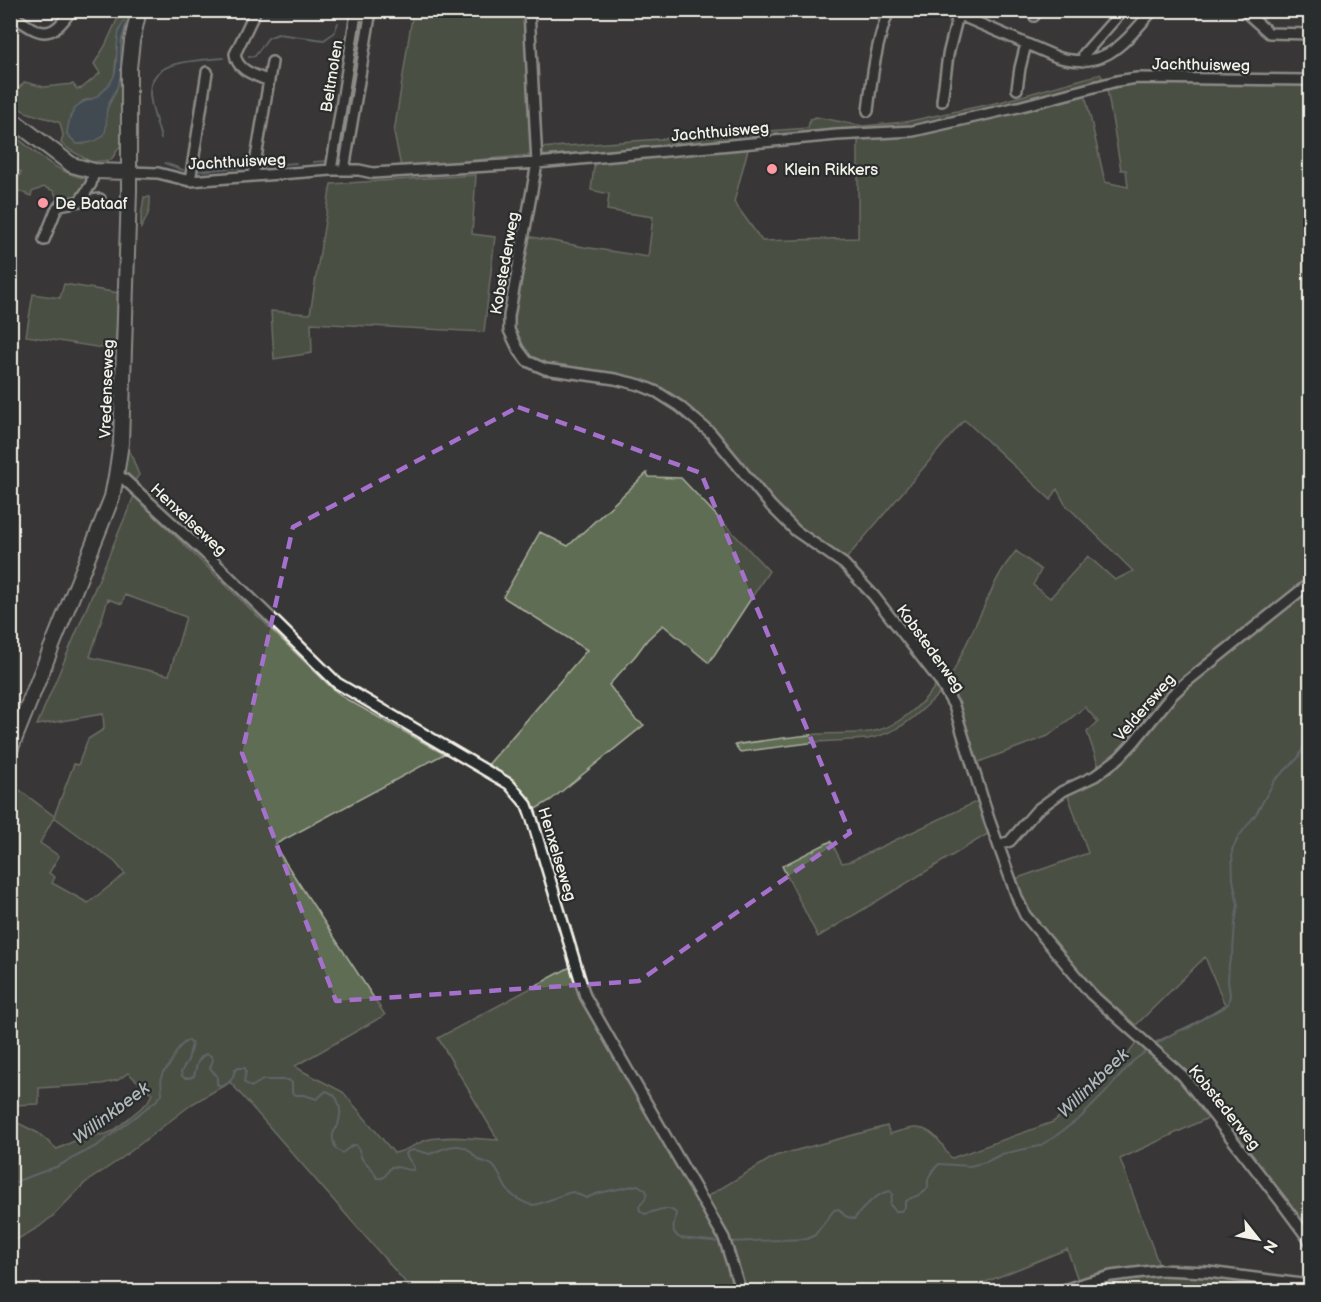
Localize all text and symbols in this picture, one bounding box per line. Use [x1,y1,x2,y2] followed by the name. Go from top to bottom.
[317,39,348,114] street label: Beltmolen
[1152,55,1250,76] street label: Jachthuisweg
[670,119,770,146] street label: Jachthuisweg
[188,150,287,175] street label: Jachthuisweg
[784,161,878,180] place label: Klein Rikkers
[765,162,779,176] marker: Klein Rikkers
[55,195,128,214] place label: De Bataaf
[36,196,50,210] marker: De Bataaf
[487,210,524,316] street label: Kobstederweg
[96,339,119,439] street label: Vredenseweg
[146,480,230,560] street label: Henxelseweg
[892,601,968,696] street label: Kobstederweg
[1111,670,1180,746] street label: Veldersweg
[533,805,580,904] street label: Henxelseweg
[1053,1044,1134,1122] water label: Willinkbeek
[1184,1062,1264,1154] street label: Kobstederweg
[69,1077,155,1149] water label: Willinkbeek
[1228,1209,1288,1269] north arrow
[1258,1236,1281,1256] text: N

